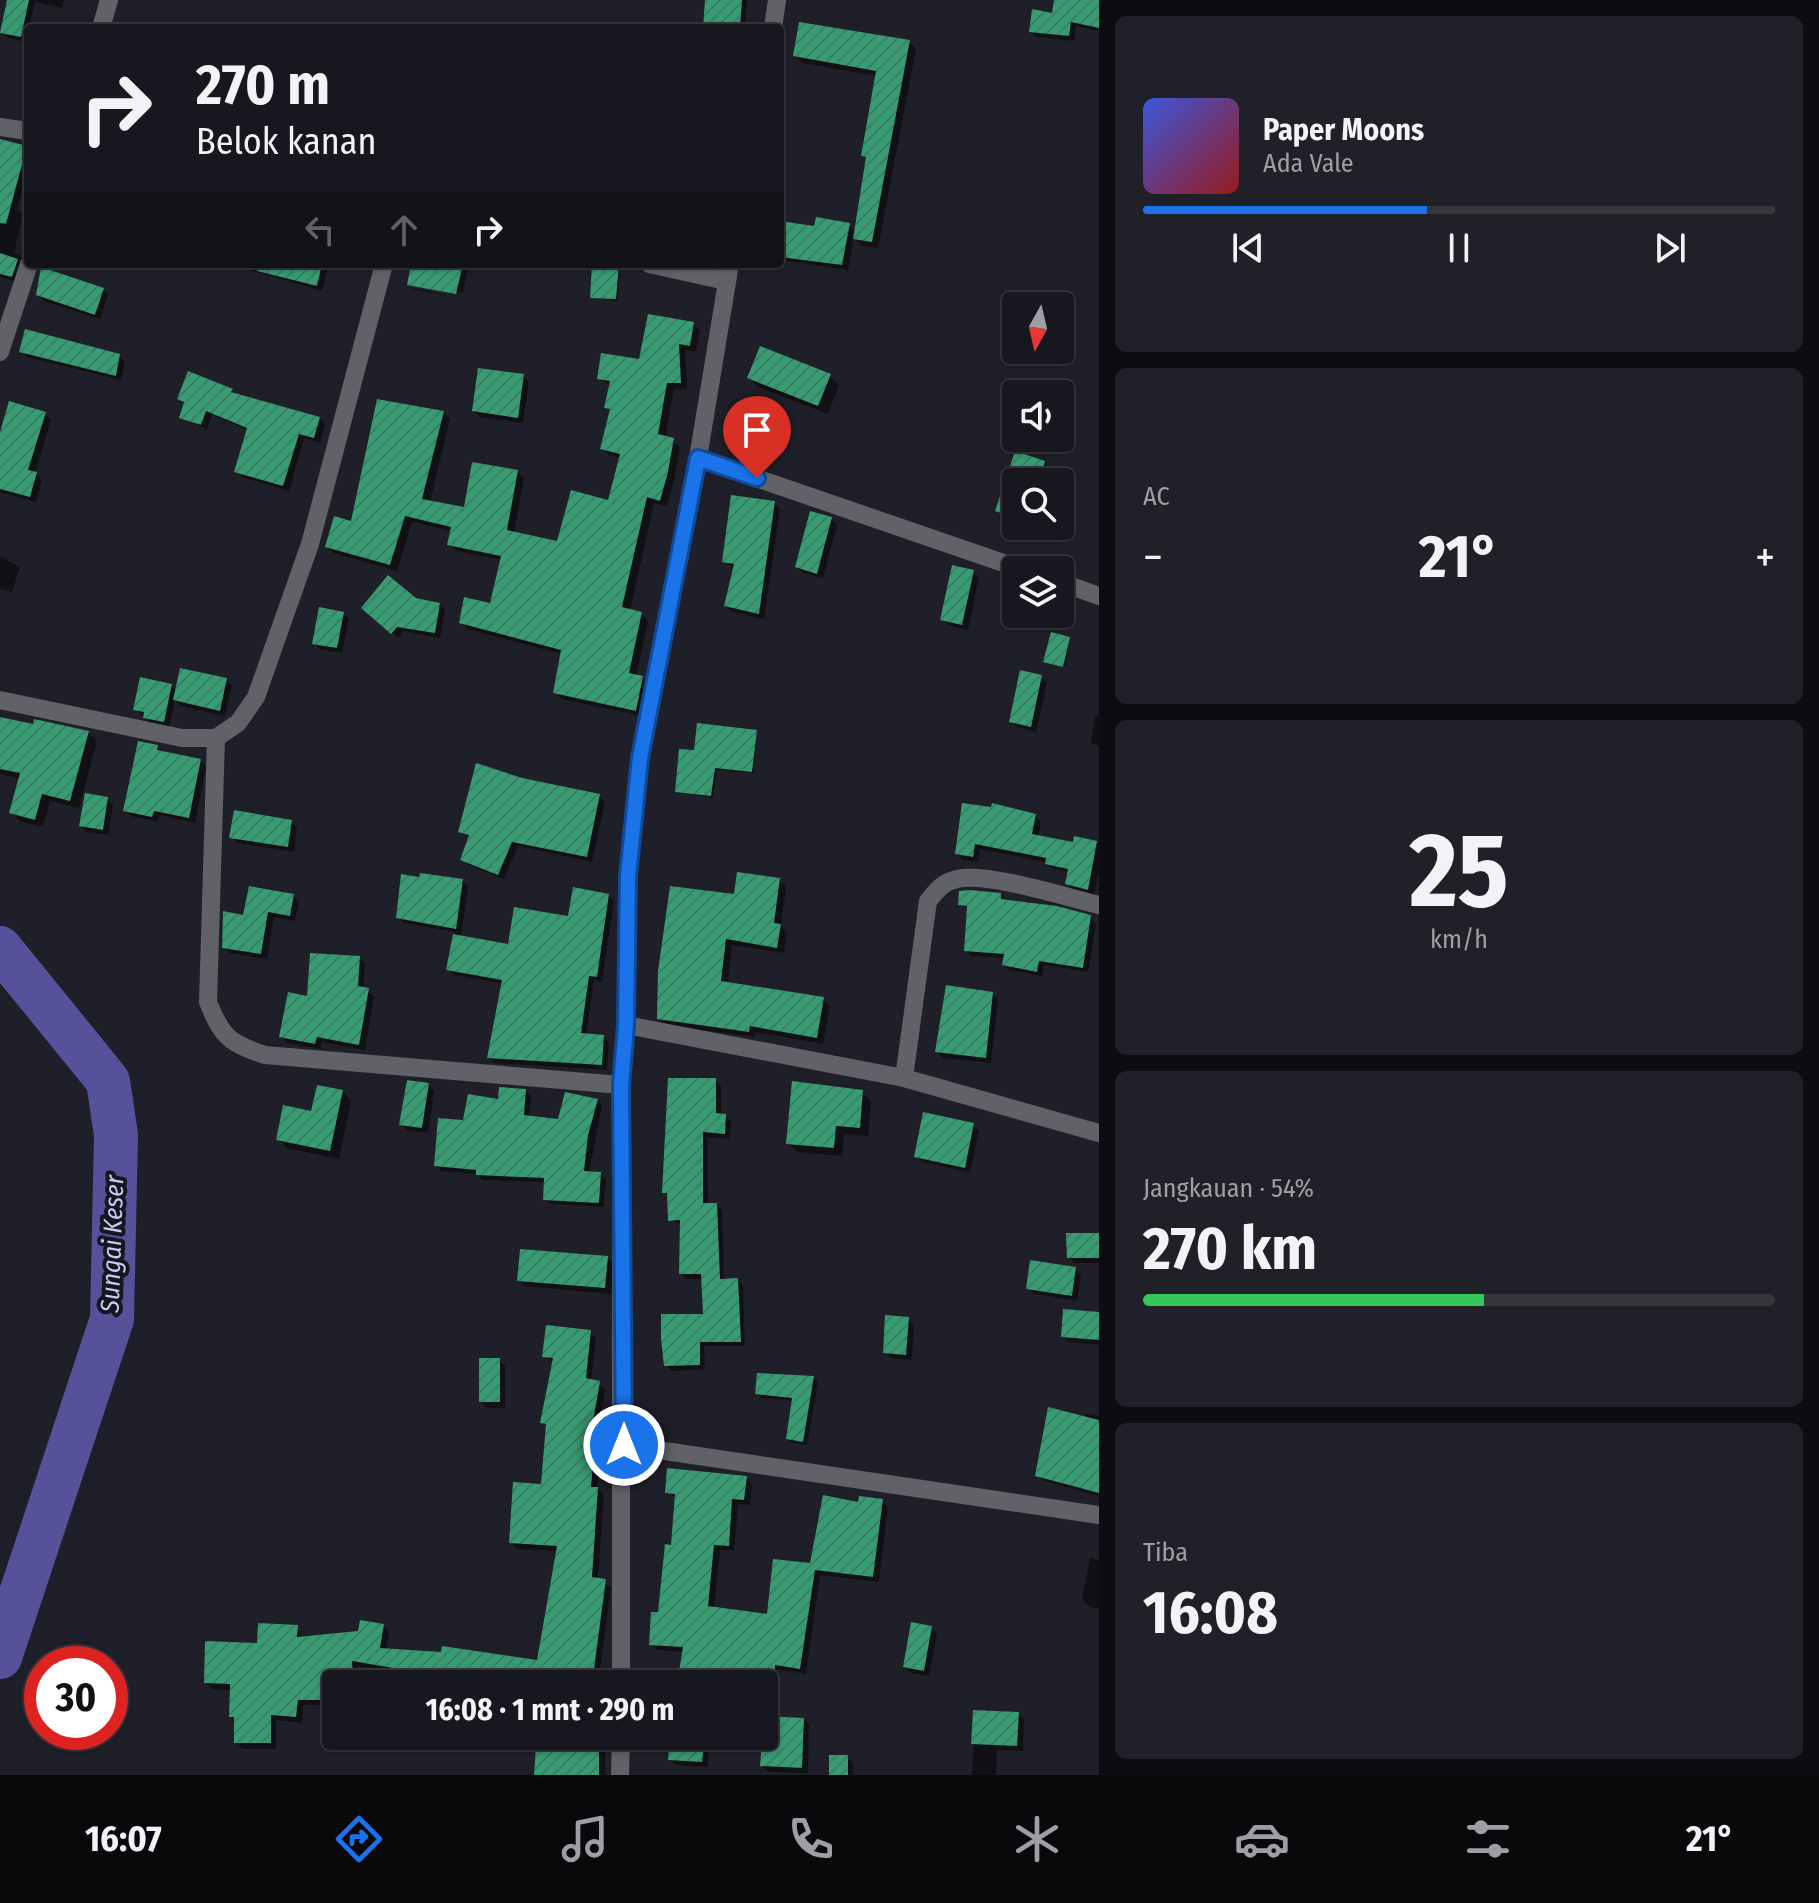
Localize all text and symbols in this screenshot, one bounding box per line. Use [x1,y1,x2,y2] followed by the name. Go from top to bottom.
[196,52,330,119] text: 270 m
[64,56,168,160] icon: right
[1263,112,1424,148] text: Paper Moons
[196,120,376,164] text: Belok kanan
[1263,148,1354,179] text: Ada Vale
[298,208,342,252] icon: left
[382,208,426,252] icon: ahead
[466,208,510,252] icon: right
[1226,226,1270,270] icon: previous
[1437,226,1481,270] icon: pause
[1648,226,1692,270] icon: next
[1002,292,1074,364] north arrow
[1002,292,1074,628] map controls
[1002,380,1074,452] button: sound
[723,396,791,478] pin
[735,408,779,452] icon: arrive
[1002,468,1074,540] button: search
[1143,481,1170,512] text: AC
[1419,521,1499,593] text: 21°
[1143,531,1163,584] text: −
[1755,531,1775,584] text: +
[1002,556,1074,628] button: layers
[1409,809,1509,934] text: 25
[1430,924,1488,955] text: km/h
[1143,1173,1314,1204] text: Jangkauan · 54%
[95,1174,130,1314] water label: Sungai Keser
[1143,1213,1317,1285] text: 270 km
[582,1403,666,1487] position arrow
[1143,1537,1188,1568] text: Tiba
[1143,1577,1278,1649] text: 16:08
[24,1646,128,1750] speed limit sign: 30
[425,1692,675,1728] text: 16:08 · 1 mnt · 290 m
[331,1811,387,1867] icon: directions
[557,1811,613,1867] icon: music
[783,1811,839,1867] icon: phone
[1009,1811,1065,1867] icon: climate
[1234,1811,1290,1867] icon: car
[1460,1811,1516,1867] icon: filters
[85,1817,162,1861] text: 16:07
[1686,1817,1734,1861] text: 21°

